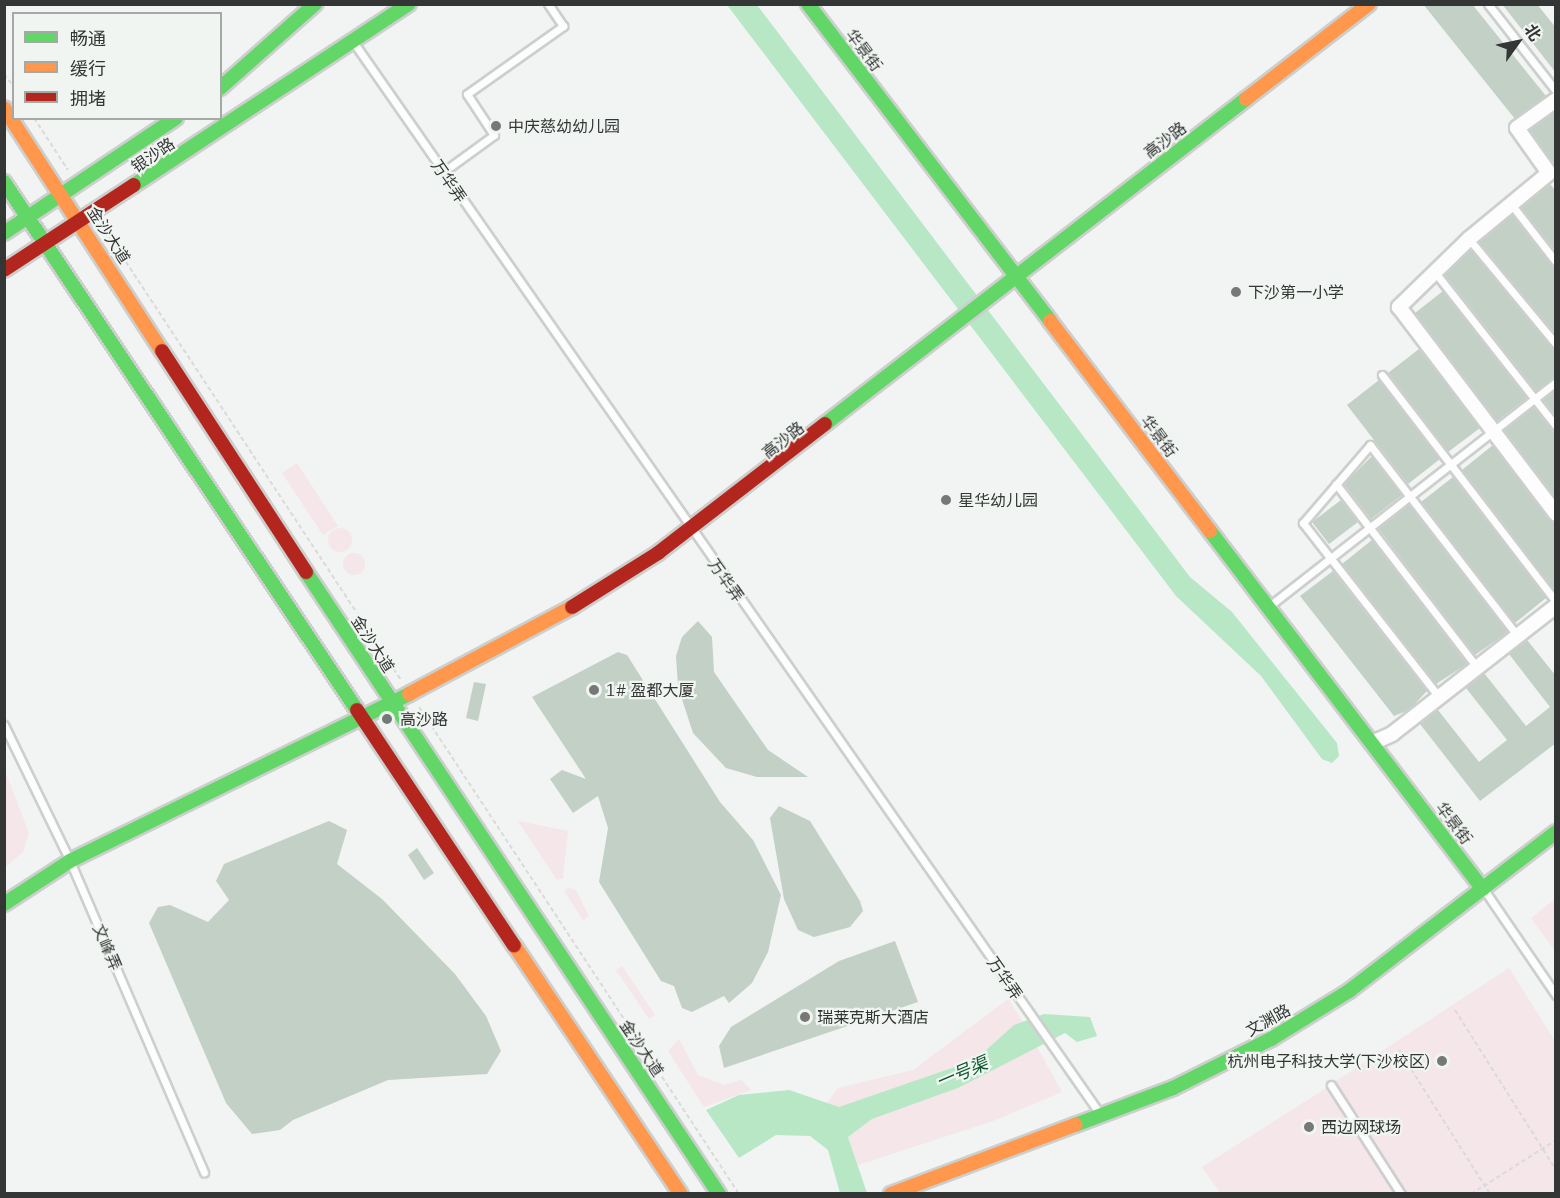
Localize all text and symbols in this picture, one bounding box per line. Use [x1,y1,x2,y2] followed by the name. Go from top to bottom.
[12,12,222,120] legend
[1488,12,1548,72] north arrow
[1520,20,1546,44] text: 北
[842,25,886,75] street label: 华景街
[70,27,106,50] text: 畅通
[70,57,106,80] text: 缓行
[70,87,106,110] text: 拥堵
[508,116,620,136] place label: 中庆慈幼幼儿园
[1140,118,1190,162] street label: 高沙路
[489,119,503,133] marker: 中庆慈幼幼儿园
[128,134,178,176] street label: 银沙路
[427,156,471,206] street label: 万华弄
[84,203,134,267] street label: 金沙大道
[1248,282,1344,302] place label: 下沙第一小学
[1229,285,1243,299] marker: 下沙第一小学
[1137,411,1181,461] street label: 华景街
[758,418,808,462] street label: 高沙路
[958,490,1038,510] place label: 星华幼儿园
[939,493,953,507] marker: 星华幼儿园
[704,555,748,605] street label: 万华弄
[348,612,398,676] street label: 金沙大道
[606,680,694,700] place label: 1# 盈都大厦
[587,683,601,697] marker: 1# 盈都大厦
[400,709,448,729] place label: 高沙路
[378,710,396,728] marker: 高沙路
[1432,798,1476,848] street label: 华景街
[89,921,125,973] street label: 文峰弄
[983,953,1027,1003] street label: 万华弄
[1242,1000,1294,1040] street label: 文渊路
[817,1007,929,1027] place label: 瑞莱克斯大酒店
[798,1010,812,1024] marker: 瑞莱克斯大酒店
[616,1016,668,1080] street label: 金沙大道
[1227,1051,1430,1071] place label: 杭州电子科技大学(下沙校区)
[933,1053,991,1093] water label: 一号渠
[1435,1054,1449,1068] marker: 杭州电子科技大学(下沙校区)
[1321,1117,1401,1137] place label: 西边网球场
[1302,1120,1316,1134] marker: 西边网球场

